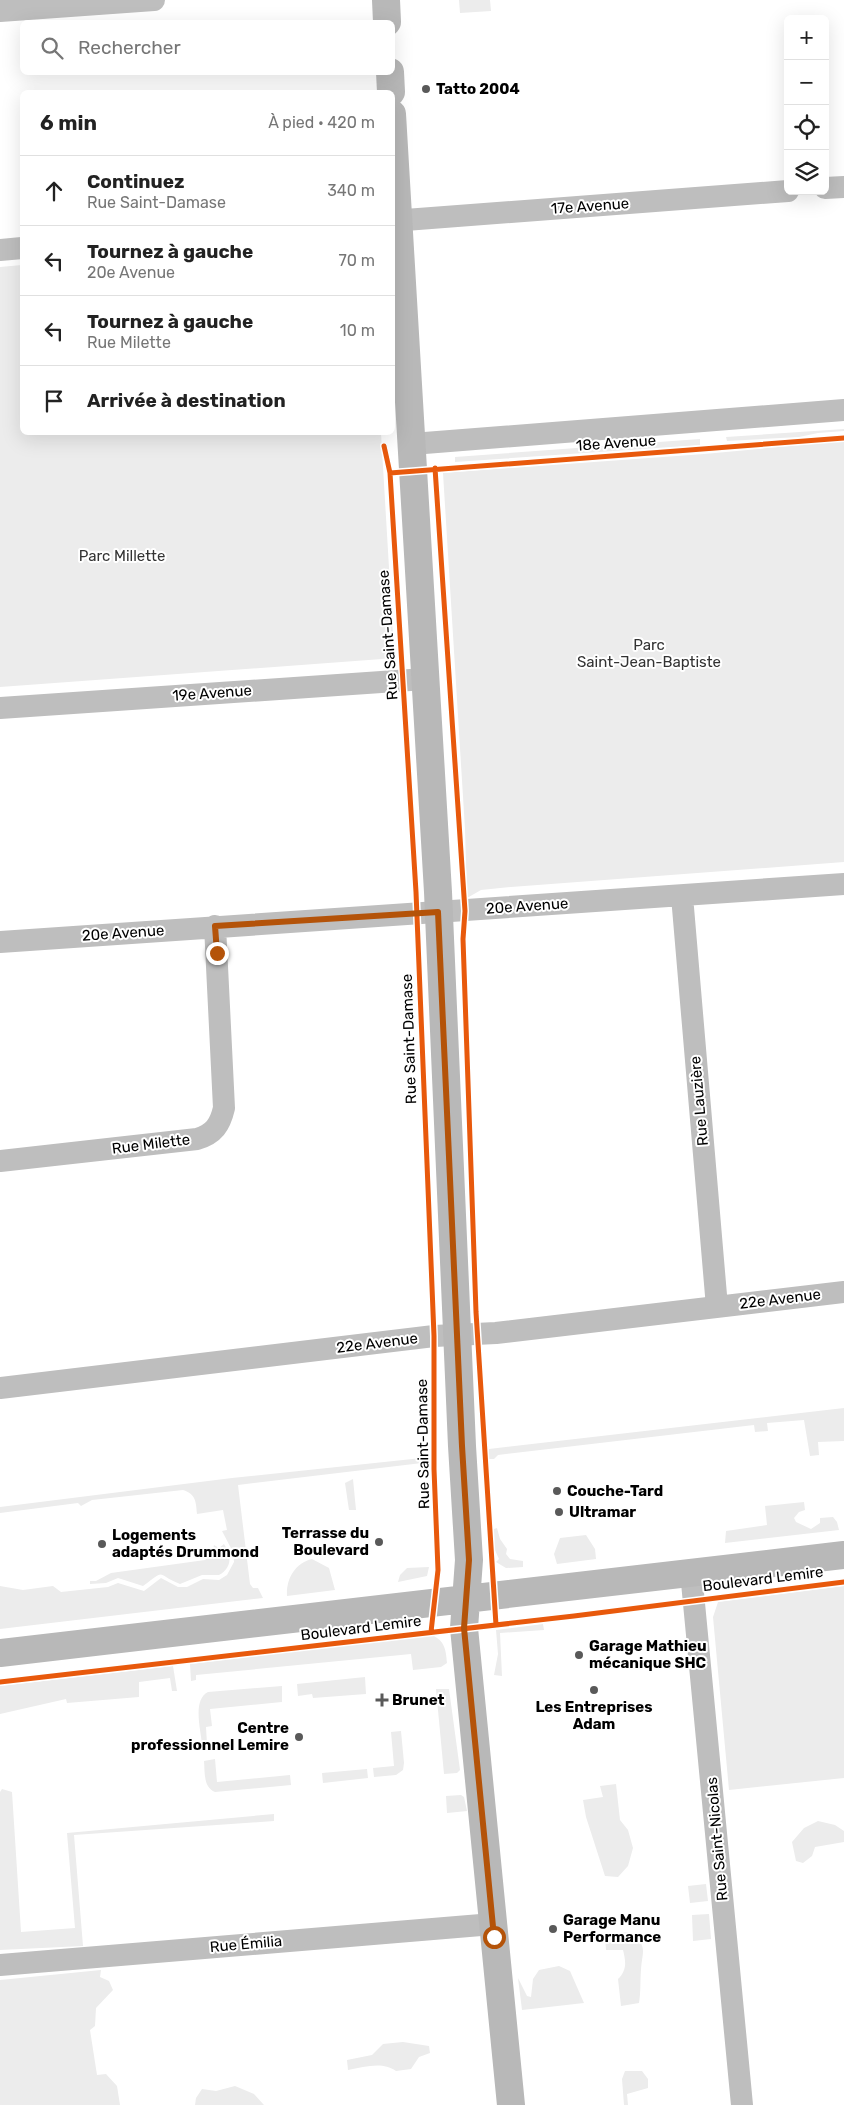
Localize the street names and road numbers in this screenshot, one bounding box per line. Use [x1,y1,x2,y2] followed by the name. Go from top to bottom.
[550,194,630,218] street label: 17e Avenue
[575,431,657,455] street label: 18e Avenue
[374,569,402,701] street label: Rue Saint-Damase
[172,681,252,705] street label: 19e Avenue
[485,894,569,918] street label: 20e Avenue
[81,921,165,945] street label: 20e Avenue
[398,974,420,1104] street label: Rue Saint-Damase
[686,1055,712,1147] street label: Rue Lauzière
[111,1130,191,1158] street label: Rue Milette
[738,1285,822,1313] street label: 22e Avenue
[335,1329,419,1357] street label: 22e Avenue
[413,1379,433,1509] street label: Rue Saint-Damase
[702,1563,824,1595] street label: Boulevard Lemire
[300,1612,422,1644] street label: Boulevard Lemire
[703,1776,731,1902] street label: Rue Saint-Nicolas
[209,1932,283,1956] street label: Rue Émilia

